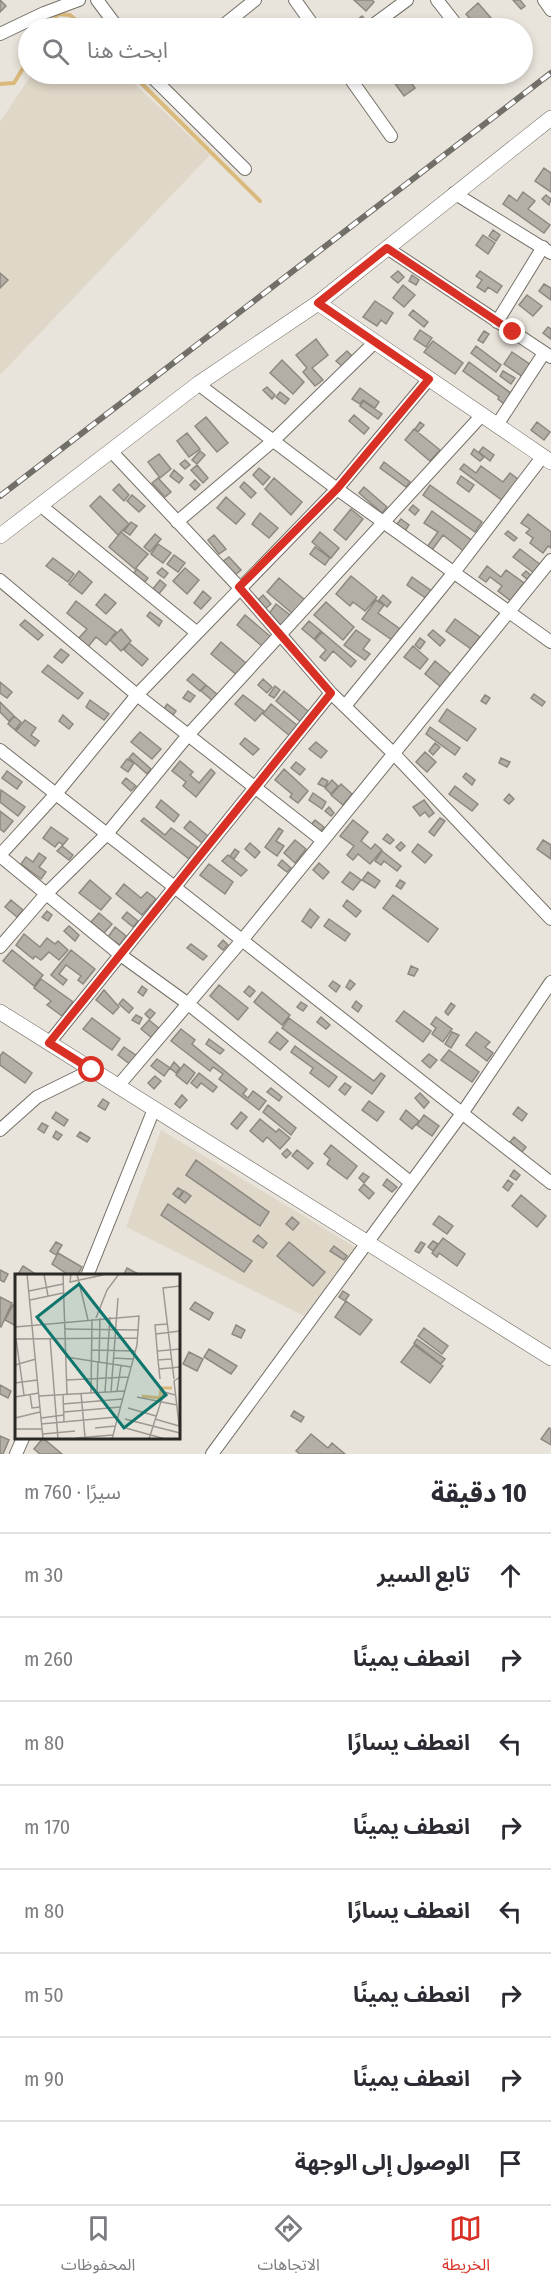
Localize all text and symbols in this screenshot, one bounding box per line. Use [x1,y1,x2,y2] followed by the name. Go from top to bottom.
[18,18,533,84] search box
[39,35,72,68] icon: search
[87,37,168,64] text: ابحث هنا
[499,318,525,344] route end
[78,1056,104,1082] route start
[15,1274,180,1439] inset map
[431,1478,527,1509] text: 10 دقيقة
[24,1480,121,1504] text: سيرًا · 760 m
[494,1559,527,1592] icon: ahead
[377,1561,470,1588] text: تابع السير
[24,1563,64,1587] text: 30 m
[494,1643,527,1676] icon: right
[353,1645,470,1672] text: انعطف يمينًا
[24,1647,73,1671] text: 260 m
[494,1727,527,1760] icon: left
[347,1729,470,1756] text: انعطف يسارًا
[24,1731,65,1755] text: 80 m
[494,1811,527,1844] icon: right
[353,1813,470,1840] text: انعطف يمينًا
[24,1815,70,1839] text: 170 m
[494,1895,527,1928] icon: left
[347,1897,470,1924] text: انعطف يسارًا
[24,1899,65,1923] text: 80 m
[494,1979,527,2012] icon: right
[353,1981,470,2008] text: انعطف يمينًا
[24,1983,64,2007] text: 50 m
[494,2063,527,2096] icon: right
[353,2065,470,2092] text: انعطف يمينًا
[24,2067,64,2091] text: 90 m
[494,2147,527,2180] icon: arrive
[295,2149,470,2176] text: الوصول إلى الوجهة
[61,2212,135,2282] tab: المحفوظات
[257,2212,320,2282] tab: الاتجاهات
[442,2212,490,2282] tab: الخريطة

